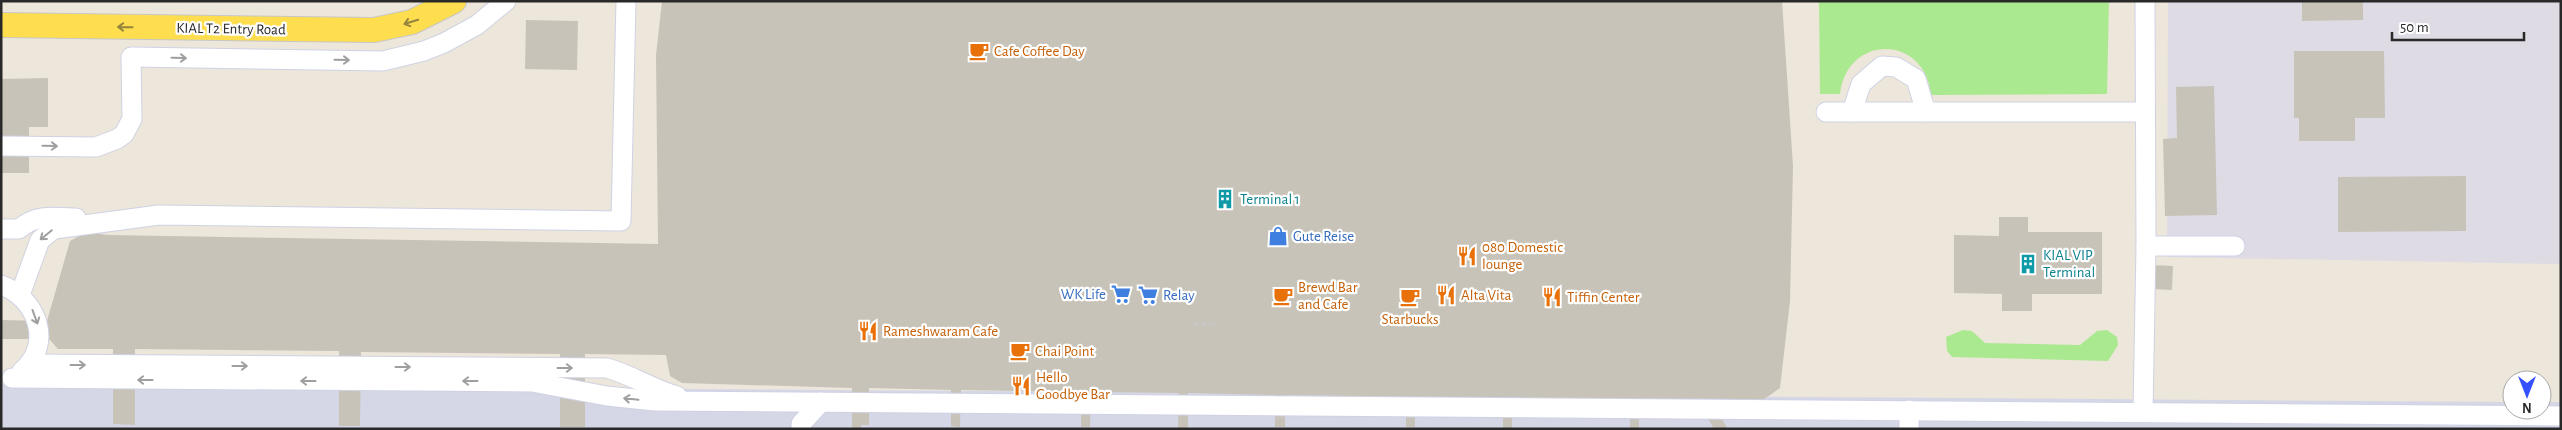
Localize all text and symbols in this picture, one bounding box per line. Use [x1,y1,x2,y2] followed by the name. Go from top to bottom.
[2392,10,2524,42] scale bar
[403,18,419,28] one-way arrow
[2400,20,2429,35] text: 50 m
[176,21,286,37] street label: KIAL T2 Entry Road
[117,22,133,32] one-way arrow
[968,40,990,62] cafe icon: Cafe Coffee Day
[994,44,1085,59] place label: Cafe Coffee Day
[171,53,187,63] one-way arrow
[334,55,350,65] one-way arrow
[42,141,58,151] one-way arrow
[1214,188,1236,210] building icon: Terminal 1
[1240,192,1300,207] place label: Terminal 1
[1267,225,1289,247] shop icon: Gute Reise
[1293,229,1354,244] place label: Gute Reise
[40,230,53,241] one-way arrow
[1482,240,1563,272] place label: 080 Domestic lounge
[1456,245,1478,267] restaurant icon: 080 Domestic lounge
[2043,248,2095,280] place label: KIAL VIP Terminal
[2017,253,2039,275] building icon: KIAL VIP Terminal
[1298,280,1358,312] place label: Brewd Bar and Cafe
[1110,283,1132,305] supermarket icon: WK Life
[1137,284,1159,306] supermarket icon: Relay
[1435,284,1457,306] restaurant icon: Alta Vita
[1272,285,1294,307] cafe icon: Brewd Bar and Cafe
[1399,286,1421,308] cafe icon: Starbucks
[1541,286,1563,308] restaurant icon: Tiffin Center
[1061,287,1106,302] place label: WK Life
[1163,288,1195,303] place label: Relay
[1461,288,1511,303] place label: Alta Vita
[1567,290,1640,305] place label: Tiffin Center
[31,309,40,324] one-way arrow
[1381,312,1439,327] place label: Starbucks
[857,320,879,342] restaurant icon: Rameshwaram Cafe
[883,324,998,339] place label: Rameshwaram Cafe
[1009,340,1031,362] cafe icon: Chai Point
[1035,344,1095,359] place label: Chai Point
[69,360,85,370] one-way arrow
[232,361,248,371] one-way arrow
[394,362,410,372] one-way arrow
[556,363,573,373] one-way arrow
[1036,370,1110,402] place label: Hello Goodbye Bar
[2502,370,2552,420] north arrow
[137,375,154,385] one-way arrow
[1010,375,1032,397] restaurant icon: Hello Goodbye Bar
[300,376,316,386] one-way arrow
[462,376,478,386] one-way arrow
[623,394,639,404] one-way arrow
[2522,400,2532,414] text: N

